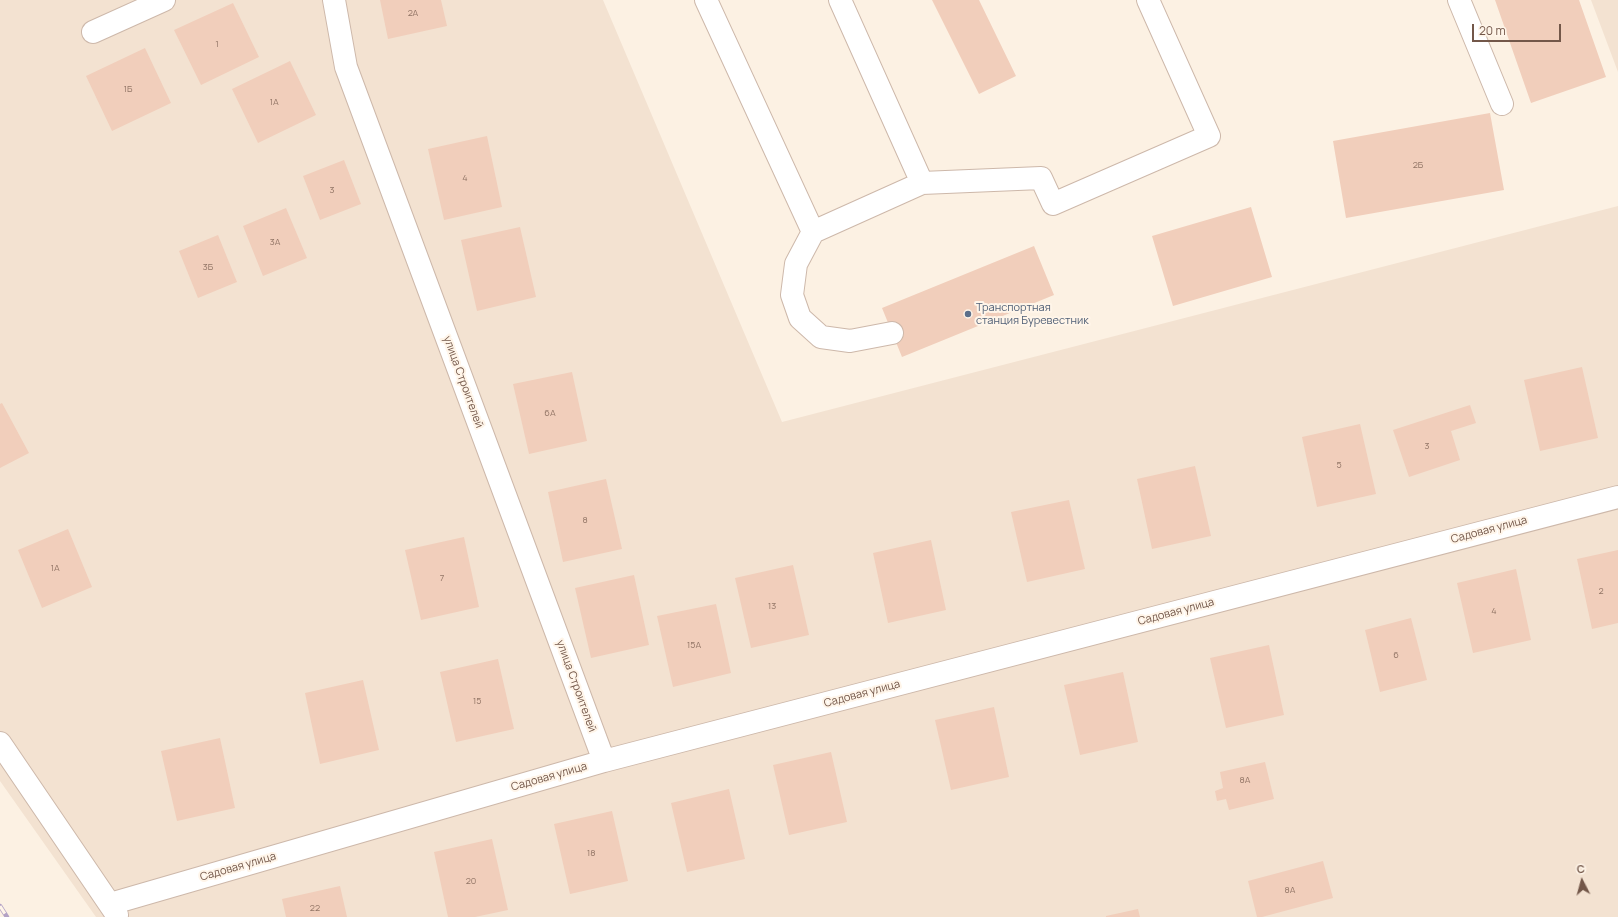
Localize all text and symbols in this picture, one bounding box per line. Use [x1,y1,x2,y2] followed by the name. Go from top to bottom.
[408,8,418,18] house number: 2А
[1474,16,1563,42] scale bar
[1479,22,1506,39] text: 20 m
[215,39,219,49] house number: 1
[124,84,132,94] house number: 1Б
[269,97,279,107] house number: 1А
[1413,160,1423,170] house number: 2Б
[462,173,468,183] house number: 4
[330,185,334,195] house number: 3
[270,237,280,247] house number: 3А
[203,262,213,272] house number: 3Б
[976,301,1089,327] place label: Транспортная станция Буревестник
[963,309,973,319] marker: Транспортная станция Буревестник
[440,334,486,430] street label: улица Строителей
[544,408,556,418] house number: 6А
[1425,441,1429,451] house number: 3
[1336,460,1342,470] house number: 5
[1449,513,1529,547] street label: Садовая улица
[582,515,588,525] house number: 8
[50,563,60,573] house number: 1А
[440,573,444,583] house number: 7
[1598,586,1604,596] house number: 2
[1136,595,1216,629] street label: Садовая улица
[768,601,776,611] house number: 13
[1491,606,1497,616] house number: 4
[553,638,599,734] street label: улица Строителей
[687,640,701,650] house number: 15А
[1393,650,1399,660] house number: 6
[822,677,902,711] street label: Садовая улица
[473,696,481,706] house number: 15
[509,760,589,794] street label: Садовая улица
[1240,775,1250,785] house number: 8А
[587,848,595,858] house number: 18
[198,850,278,884] street label: Садовая улица
[1562,861,1602,901] north arrow
[1576,861,1586,876] text: С
[466,876,476,886] house number: 20
[1285,885,1295,895] house number: 8А
[310,903,320,913] house number: 22

